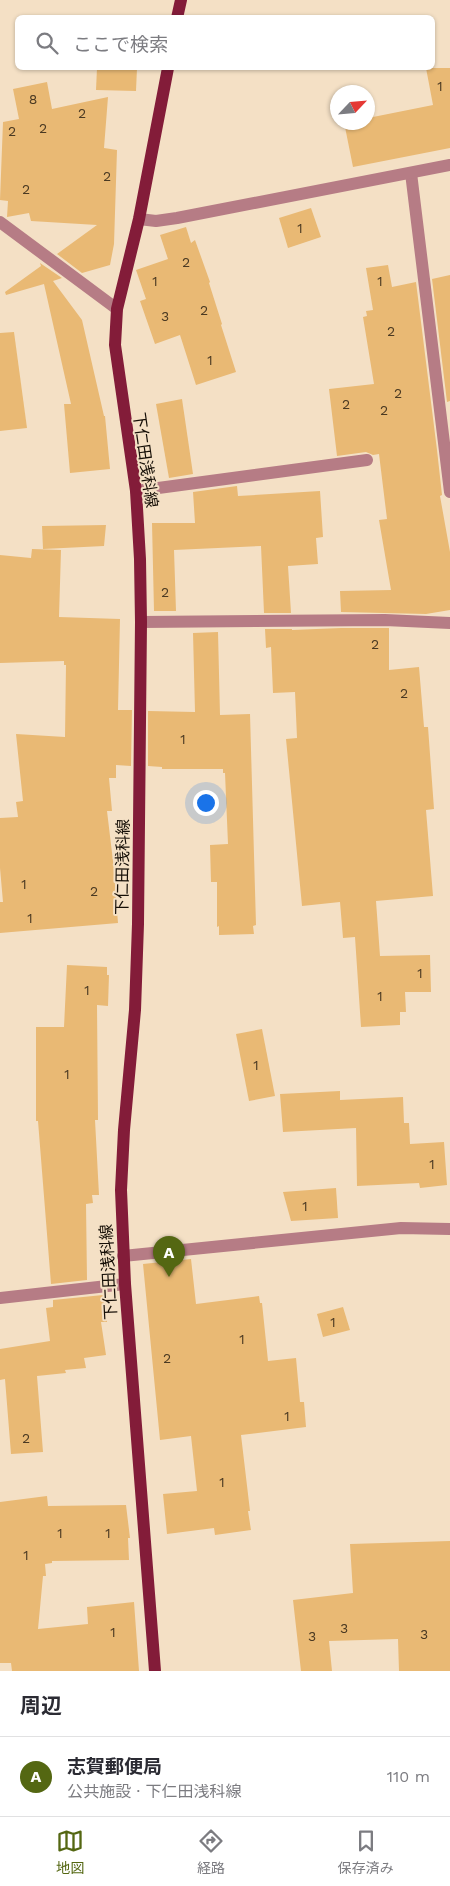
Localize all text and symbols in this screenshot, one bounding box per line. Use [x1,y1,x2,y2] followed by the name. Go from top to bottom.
[15,15,435,70] search box
[33,29,61,57] icon: search
[73,33,168,56] text: ここで検索
[437,78,443,94] house number: 1
[330,85,375,130] north arrow
[29,91,37,107] house number: 8
[78,105,86,121] house number: 2
[39,120,47,136] house number: 2
[8,123,16,139] house number: 2
[103,168,111,184] house number: 2
[22,181,30,197] house number: 2
[297,220,303,236] house number: 1
[182,254,190,270] house number: 2
[152,273,158,289] house number: 1
[377,273,383,289] house number: 1
[200,302,208,318] house number: 2
[161,308,169,324] house number: 3
[387,323,395,339] house number: 2
[207,352,213,368] house number: 1
[394,385,402,401] house number: 2
[342,396,350,412] house number: 2
[380,402,388,418] house number: 2
[129,411,162,509] street label: 下仁田浅科線
[161,584,169,600] house number: 2
[371,636,379,652] house number: 2
[400,685,408,701] house number: 2
[180,731,186,747] house number: 1
[193,790,219,816] your location
[112,819,133,915] street label: 下仁田浅科線
[21,876,27,892] house number: 1
[90,883,98,899] house number: 2
[27,910,33,926] house number: 1
[417,965,423,981] house number: 1
[84,982,90,998] house number: 1
[377,988,383,1004] house number: 1
[253,1057,259,1073] house number: 1
[64,1066,70,1082] house number: 1
[429,1156,435,1172] house number: 1
[302,1198,308,1214] house number: 1
[96,1224,120,1320] street label: 下仁田浅科線
[153,1236,185,1277] pin: A
[330,1314,336,1330] house number: 1
[239,1331,245,1347] house number: 1
[163,1350,171,1366] house number: 2
[284,1408,290,1424] house number: 1
[22,1430,30,1446] house number: 2
[219,1474,225,1490] house number: 1
[57,1525,63,1541] house number: 1
[105,1525,111,1541] house number: 1
[23,1547,29,1563] house number: 1
[340,1620,348,1636] house number: 3
[110,1624,116,1640] house number: 1
[420,1626,428,1642] house number: 3
[308,1628,316,1644] house number: 3
[20,1693,62,1718] text: 周辺
[67,1755,162,1778] text: 志賀郵便局
[31,1767,41,1786] text: A
[387,1767,430,1786] text: 110 m
[67,1782,242,1801] text: 公共施設 · 下仁田浅科線
[56,1827,84,1877] tab: 地図
[197,1827,225,1877] tab: 経路
[338,1827,394,1877] tab: 保存済み

